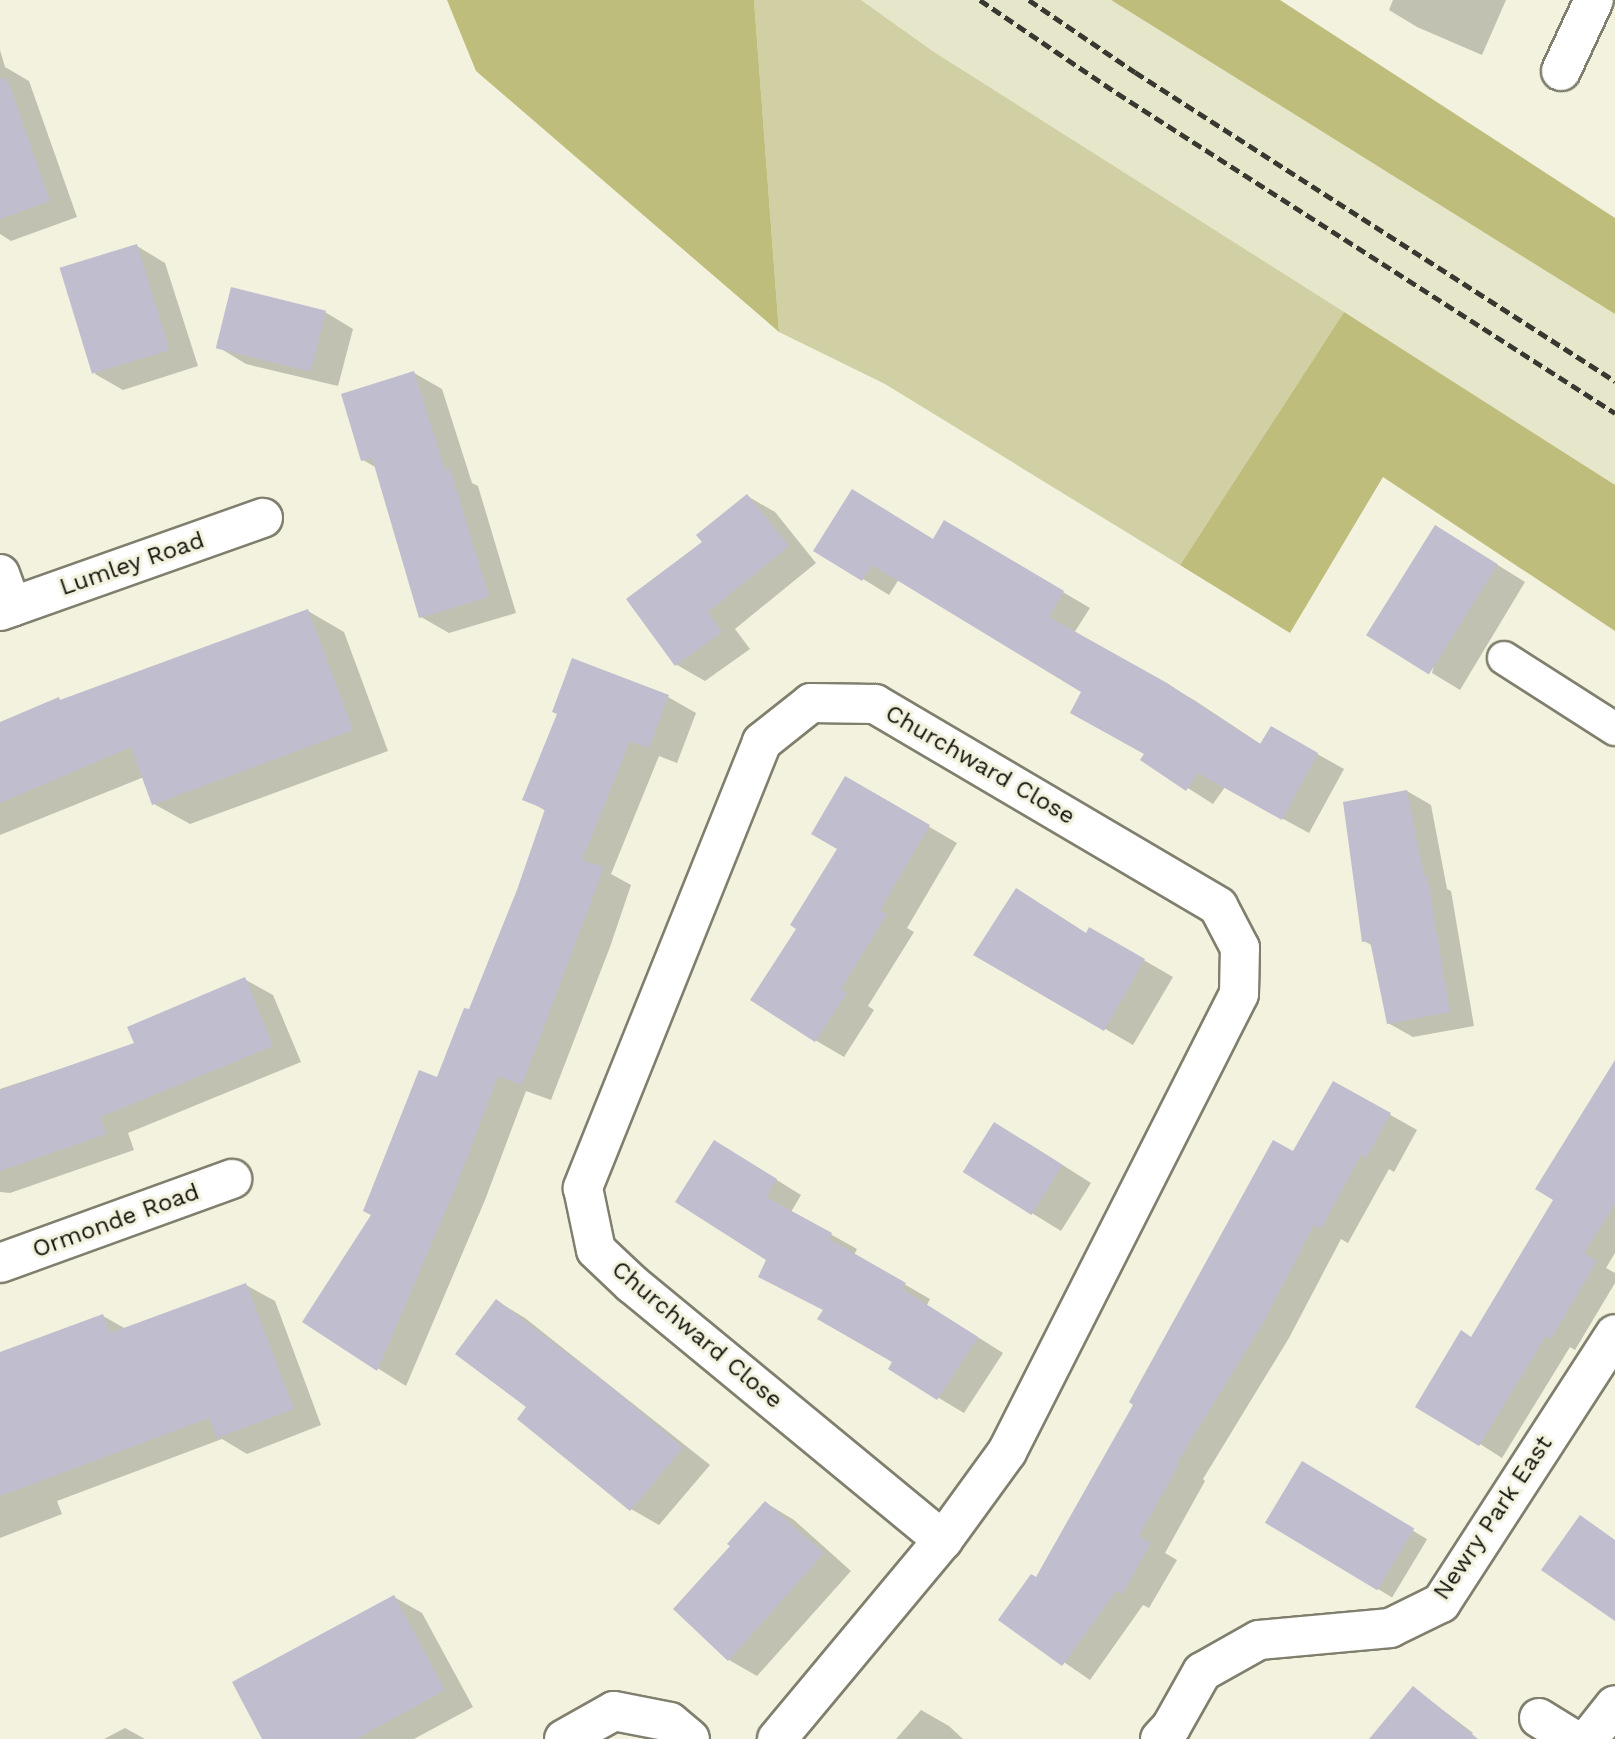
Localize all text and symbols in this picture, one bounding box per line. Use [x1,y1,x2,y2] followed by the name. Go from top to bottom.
[56,526,208,602] street label: Lumley Road
[880,699,1080,831] street label: Churchward Close
[29,1177,203,1265] street label: Ormonde Road
[606,1255,788,1415] street label: Churchward Close
[1427,1430,1559,1606] street label: Newry Park East

